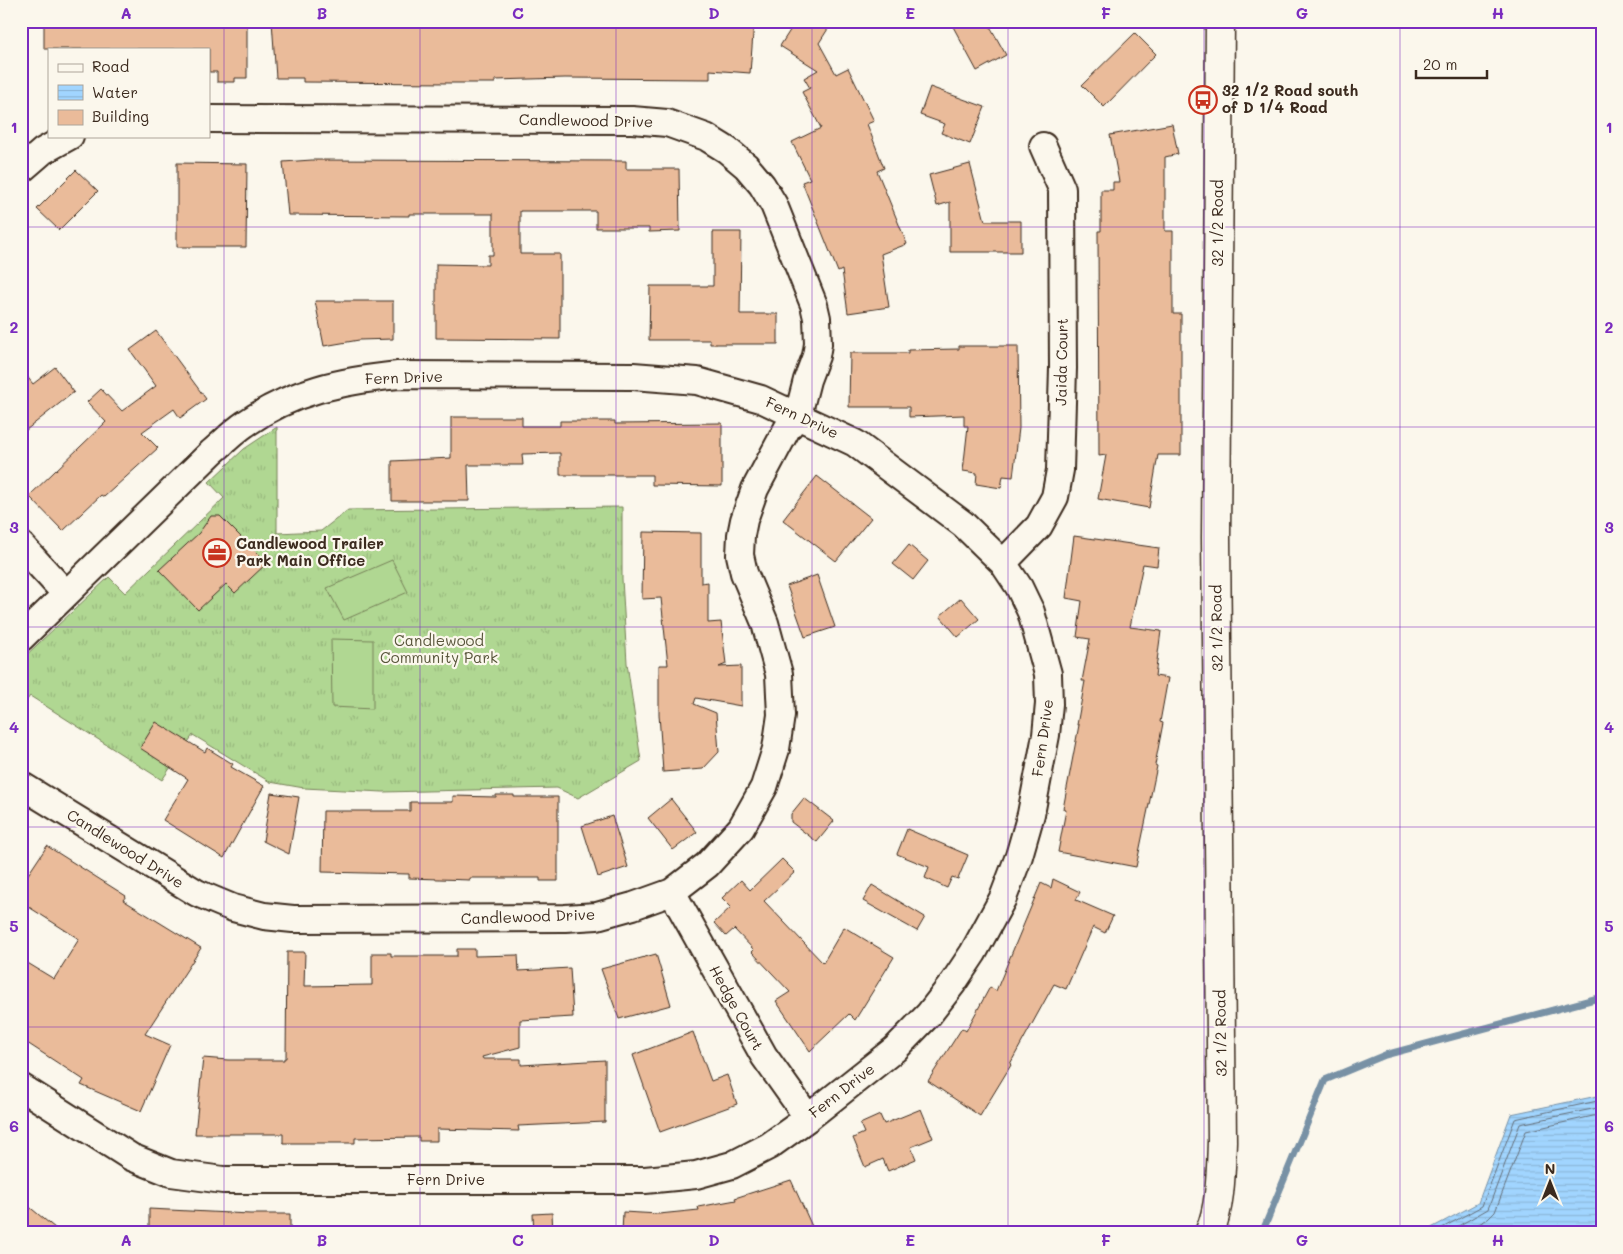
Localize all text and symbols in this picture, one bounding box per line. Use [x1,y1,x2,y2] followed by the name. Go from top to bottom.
[120,2,132,23] text: A
[317,2,327,23] text: B
[512,2,524,23] text: C
[708,2,720,23] text: D
[905,2,915,23] text: E
[1101,2,1111,23] text: F
[1296,2,1308,23] text: G
[1492,2,1504,23] text: H
[48,48,210,138] legend
[1416,48,1487,80] scale bar
[1423,54,1457,74] text: 20 m
[92,56,129,76] text: Road
[1222,80,1358,117] place label: 32 1/2 Road south of D 1/4 Road
[92,82,138,102] text: Water
[1188,85,1218,115] bus stop icon: 32 1/2 Road south of D 1/4 Road
[92,106,149,126] text: Building
[519,109,653,131] street label: Candlewood Drive
[10,116,18,137] text: 1
[1605,116,1613,137] text: 1
[1207,179,1227,267] street label: 32 1/2 Road
[10,316,19,337] text: 2
[1605,316,1614,337] text: 2
[1050,318,1072,406] street label: Jaida Court
[365,366,443,388] street label: Fern Drive
[763,392,842,443] street label: Fern Drive
[9,516,19,537] text: 3
[1604,516,1614,537] text: 3
[236,533,384,570] place label: Candlewood Trailer Park Main Office
[202,538,232,568] office icon: Candlewood Trailer Park Main Office
[1205,584,1227,672] street label: 32 1/2 Road
[380,630,498,667] park label: Candlewood Community Park
[1027,698,1057,778] street label: Fern Drive
[9,716,19,737] text: 4
[1604,716,1614,737] text: 4
[63,804,188,892] street label: Candlewood Drive
[461,904,595,928] street label: Candlewood Drive
[9,915,19,936] text: 5
[1604,915,1614,936] text: 5
[705,961,768,1054] street label: Hedge Court
[1209,989,1231,1077] street label: 32 1/2 Road
[805,1058,878,1122] street label: Fern Drive
[9,1115,19,1136] text: 6
[1604,1115,1614,1136] text: 6
[1526,1156,1576,1206] north arrow
[1545,1159,1555,1178] text: N
[407,1169,485,1189] street label: Fern Drive
[120,1229,132,1250] text: A
[317,1229,327,1250] text: B
[512,1229,524,1250] text: C
[708,1229,720,1250] text: D
[905,1229,915,1250] text: E
[1101,1229,1111,1250] text: F
[1296,1229,1308,1250] text: G
[1492,1229,1504,1250] text: H

